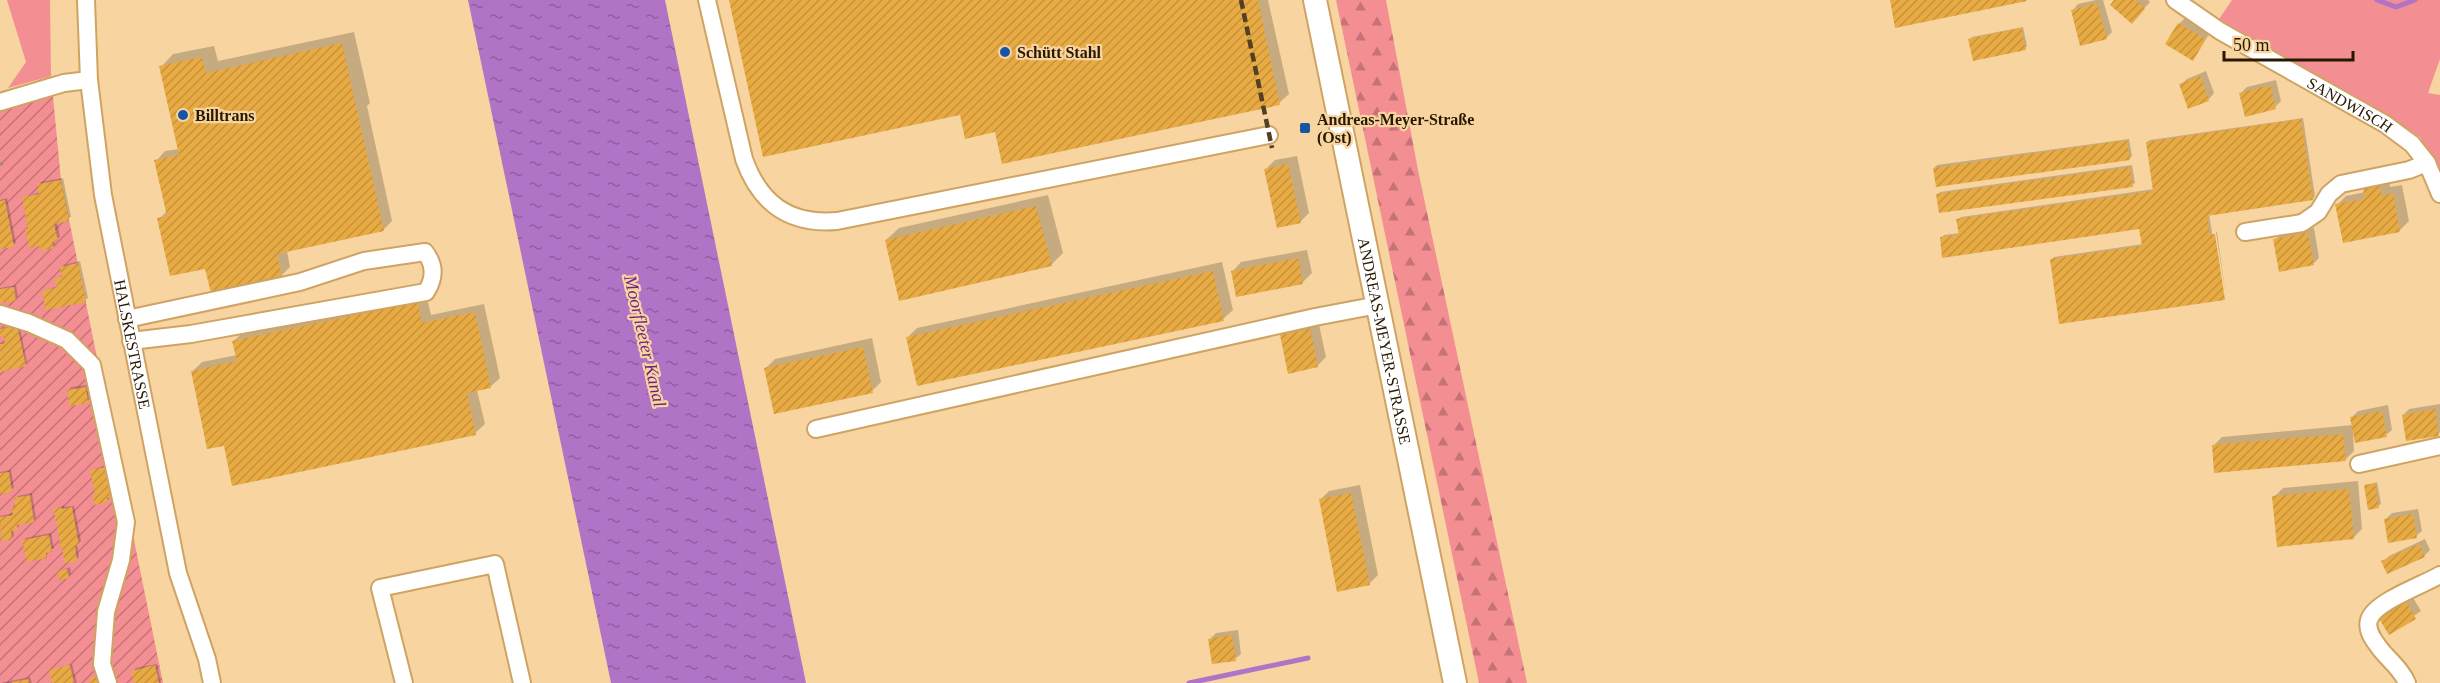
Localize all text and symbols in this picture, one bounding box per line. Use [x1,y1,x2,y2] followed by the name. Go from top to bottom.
[2224,24,2353,62] scale bar
[2233,35,2270,55] text: 50 m
[1017,44,1102,61] place label: Schütt Stahl
[998,45,1012,59] marker: Schütt Stahl
[2304,74,2396,136] street label: SANDWISCH
[195,107,255,124] place label: Billtrans
[176,108,190,122] marker: Billtrans
[1317,111,1474,147] place label: Andreas-Meyer-Straße (Ost)
[1298,121,1312,135] marker: Andreas-Meyer-Straße (Ost)
[1355,236,1414,446] street label: ANDREAS-MEYER-STRASSE
[620,272,670,409] water label: Moorfleeter Kanal
[111,278,153,411] street label: HALSKESTRASSE

